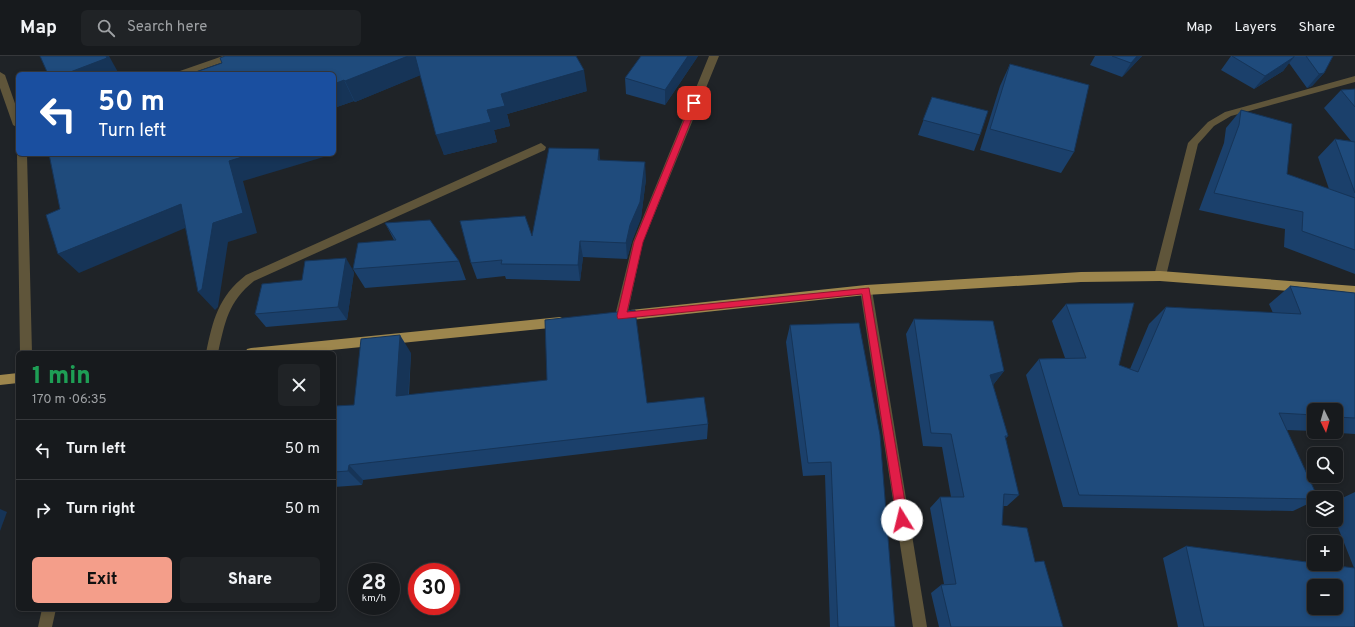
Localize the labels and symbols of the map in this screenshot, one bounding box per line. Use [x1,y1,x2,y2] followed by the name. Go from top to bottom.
[677,86,711,120] pin
[1307,403,1343,439] north arrow
[881,499,923,541] position arrow
[408,563,460,615] speed limit sign: 30

